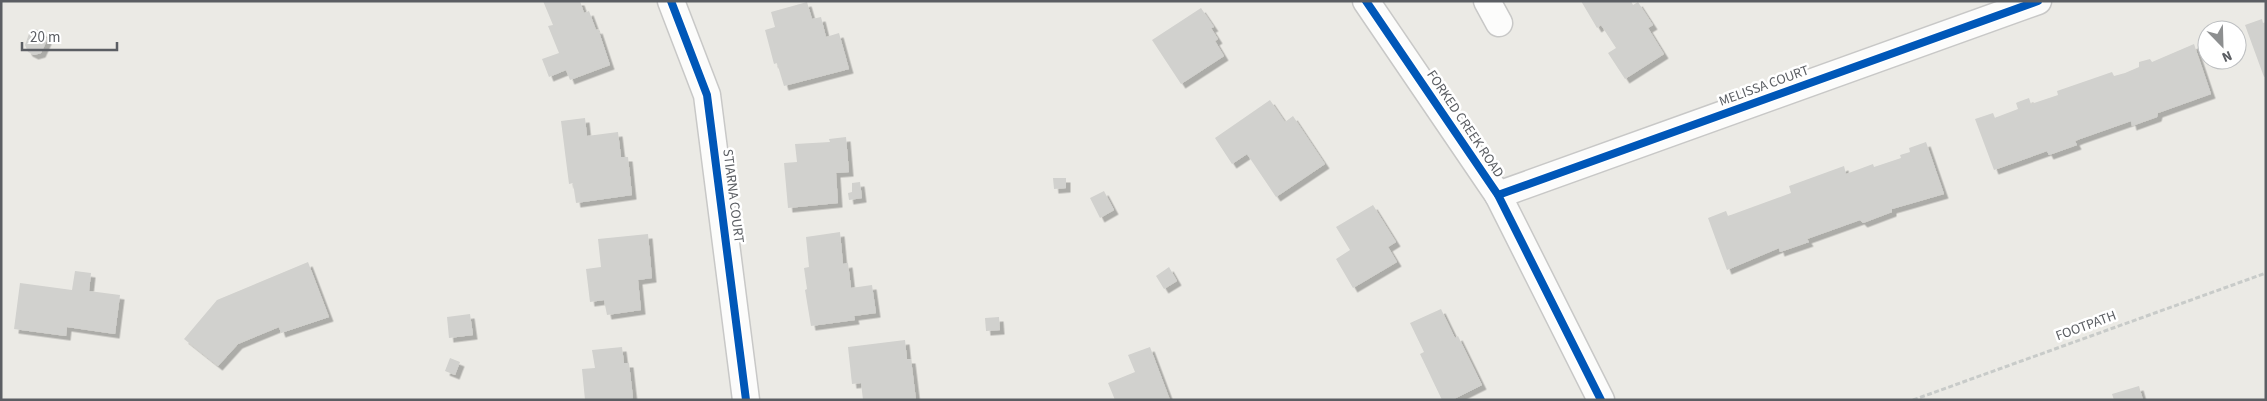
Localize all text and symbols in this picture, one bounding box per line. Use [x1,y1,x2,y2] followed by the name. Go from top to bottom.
[22,20,118,52] scale bar
[2197,20,2247,70] north arrow
[30,27,60,48] text: 20 m
[2218,45,2235,67] text: N
[1716,60,1812,112] street label: MELISSA COURT
[1422,66,1508,182] street label: FORKED CREEK ROAD
[717,148,749,245] street label: STIARNA COURT
[2053,306,2119,346] street label: FOOTPATH

